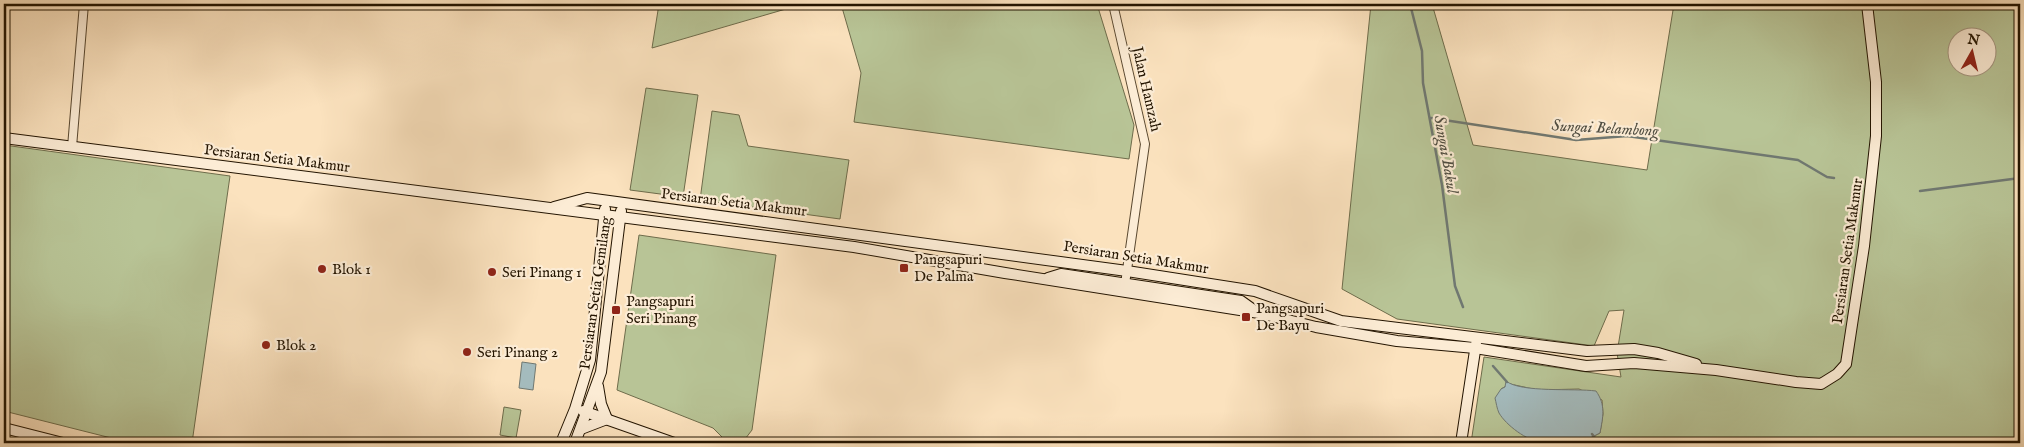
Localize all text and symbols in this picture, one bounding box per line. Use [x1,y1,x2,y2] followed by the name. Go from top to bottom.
[1946,28,1996,78] north arrow
[1965,30,1981,50] text: N
[1127,43,1165,133] street label: Jalan Hamzah
[1428,114,1462,196] water label: Sungai Bakul
[1551,116,1660,142] water label: Sungai Belambong
[203,140,351,177] street label: Persiaran Setia Makmur
[1828,177,1867,325] street label: Persiaran Setia Makmur
[660,184,808,221] street label: Persiaran Setia Makmur
[575,214,616,371] street label: Persiaran Setia Gemilang
[1062,237,1210,278] street label: Persiaran Setia Makmur
[914,250,982,286] place label: Pangsapuri De Palma
[332,260,371,279] place label: Blok 1
[898,262,910,274] marker: Pangsapuri De Palma
[316,263,328,275] marker: Blok 1
[502,263,582,282] place label: Seri Pinang 1
[486,266,498,278] marker: Seri Pinang 1
[626,292,698,328] place label: Pangsapuri Seri Pinang
[1256,299,1324,335] place label: Pangsapuri De Bayu
[610,304,622,316] marker: Pangsapuri Seri Pinang
[1240,311,1252,323] marker: Pangsapuri De Bayu
[276,336,316,355] place label: Blok 2
[260,339,272,351] marker: Blok 2
[477,343,558,362] place label: Seri Pinang 2
[461,346,473,358] marker: Seri Pinang 2

